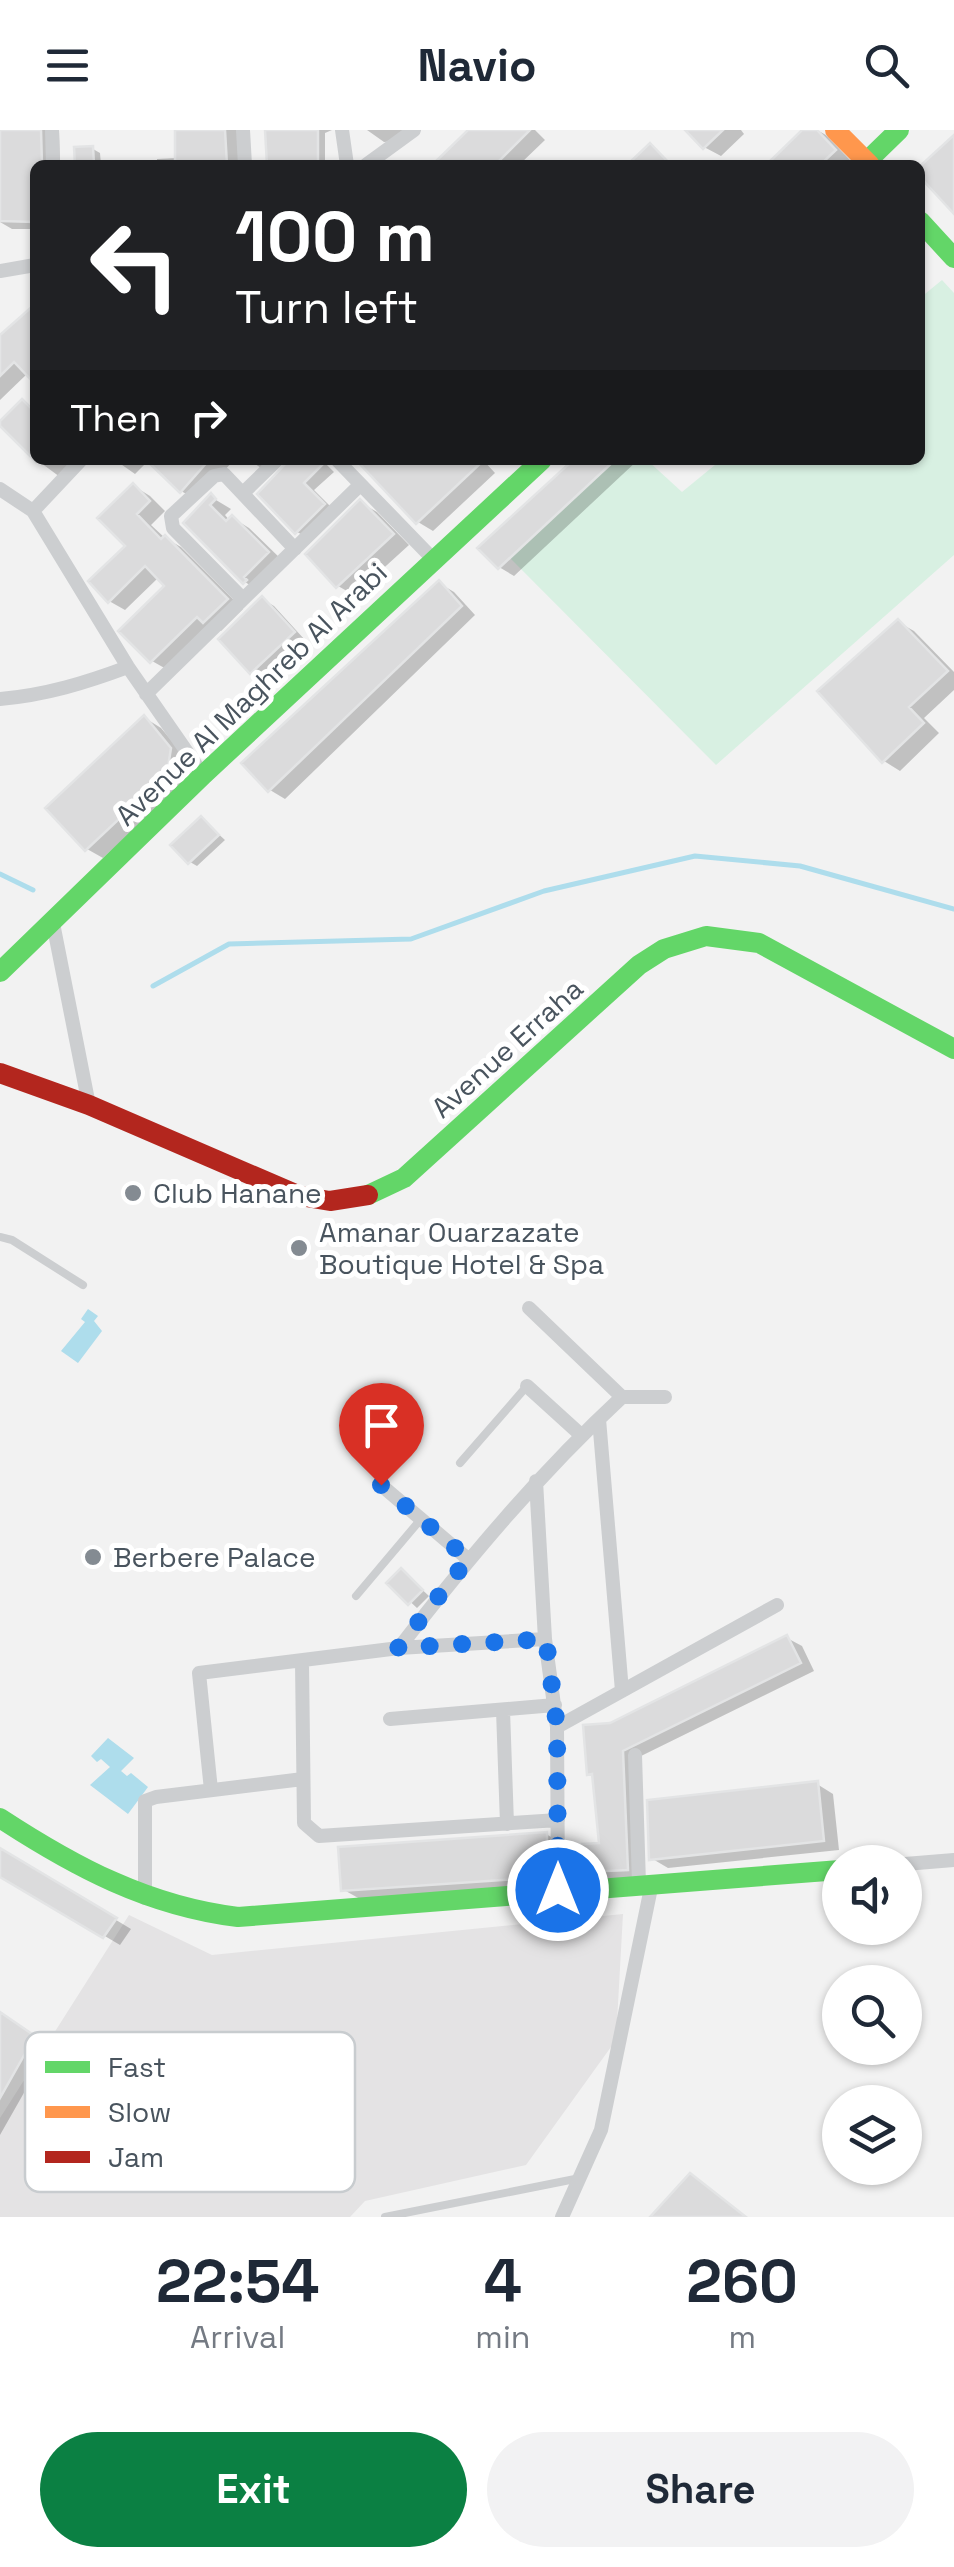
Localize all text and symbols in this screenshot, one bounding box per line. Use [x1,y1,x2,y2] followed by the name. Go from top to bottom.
[417,37,537,94] text: Navio
[40,38,95,93] icon: menu
[859,38,914,93] icon: search
[235,192,435,281] text: 100 m
[70,200,200,330] icon: left
[235,279,418,336] text: Turn left
[181,390,236,445] icon: right
[70,394,161,442] text: Then
[108,555,394,833] street label: Avenue Al Maghreb Al Arabi
[424,970,590,1126] street label: Avenue Erraha
[153,1175,322,1211] place label: Club Hanane
[122,1182,144,1204] marker: Club Hanane
[319,1214,604,1282] place label: Amanar Ouarzazate Boutique Hotel & Spa
[288,1237,310,1259] marker: Amanar Ouarzazate Boutique Hotel & Spa
[339,1383,424,1486] pin
[354,1398,409,1453] icon: arrive
[113,1539,316,1575] place label: Berbere Palace
[82,1546,104,1568] marker: Berbere Palace
[506,1838,610,1942] position arrow
[822,1845,922,2185] map controls
[822,1845,922,1945] button: sound
[822,1965,922,2065] button: search
[25,2032,355,2192] legend
[108,2049,166,2085] text: Fast
[822,2085,922,2185] button: layers
[108,2094,171,2130] text: Slow
[108,2139,164,2175] text: Jam
[156,2243,319,2320] text: 22:54
[484,2243,522,2320] text: 4
[686,2243,798,2320] text: 260
[190,2317,285,2357] text: Arrival
[475,2317,530,2357] text: min
[728,2317,756,2357] text: m
[40,2432,467,2547] button: Exit
[487,2432,914,2547] button: Share

